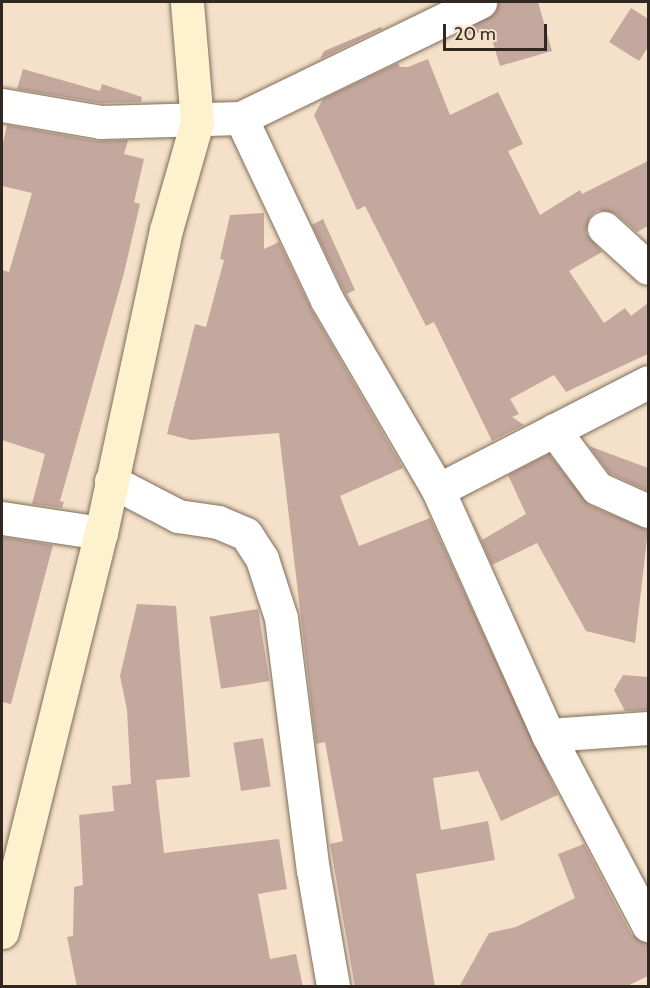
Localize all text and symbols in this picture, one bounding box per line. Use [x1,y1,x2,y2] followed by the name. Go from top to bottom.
[446,12,550,50] scale bar
[454,23,496,45] text: 20 m

